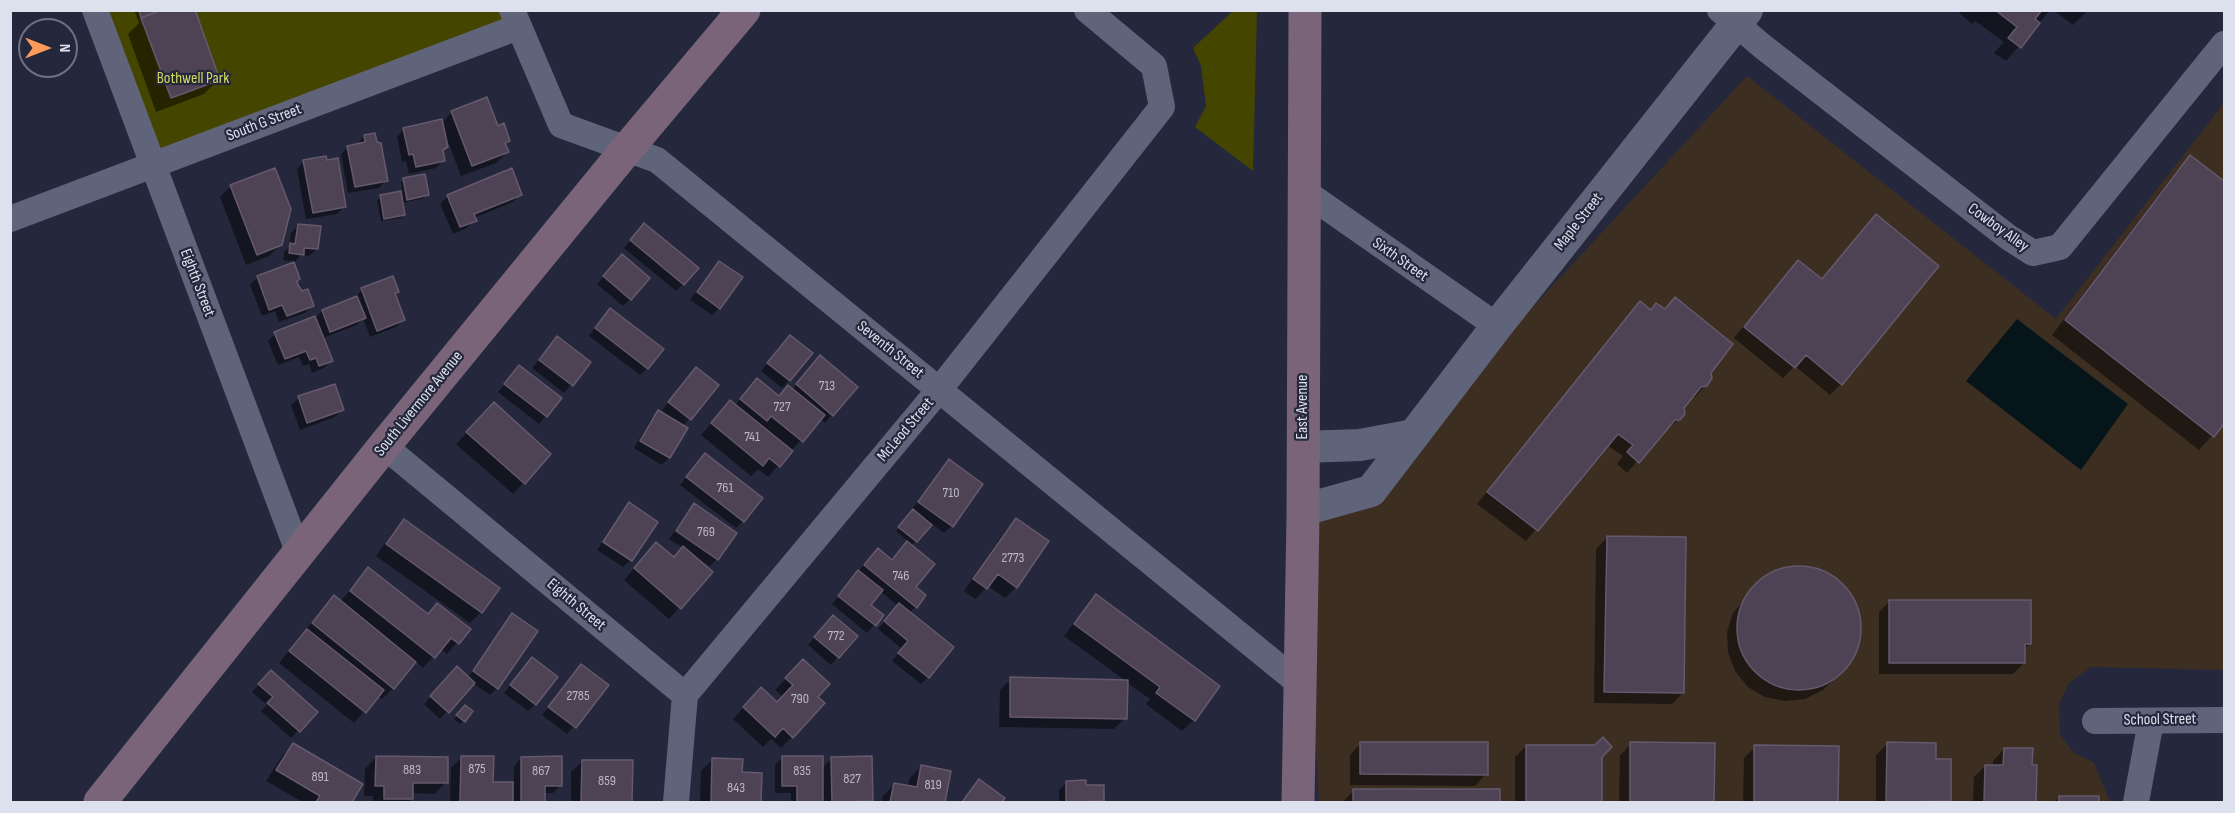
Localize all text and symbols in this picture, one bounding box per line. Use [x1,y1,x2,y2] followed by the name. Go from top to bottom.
[18,18,78,78] north arrow
[55,44,74,52] text: N
[157,69,229,89] park label: Bothwell Park
[224,100,304,146] street label: South G Street
[1551,189,1607,255] street label: Maple Street
[1964,200,2032,256] street label: Cowboy Alley
[1368,234,1432,286] street label: Sixth Street
[175,246,219,320] street label: Eighth Street
[853,317,927,383] street label: Seventh Street
[371,348,467,460] street label: South Livermore Avenue
[1293,375,1313,439] street label: East Avenue
[819,378,835,394] house number: 713
[874,394,938,466] street label: McLeod Street
[774,399,790,415] house number: 727
[744,429,760,445] house number: 741
[717,480,733,496] house number: 761
[943,485,959,501] house number: 710
[697,524,715,540] house number: 769
[1002,550,1024,566] house number: 2773
[893,568,909,584] house number: 746
[543,575,609,635] street label: Eighth Street
[828,628,844,644] house number: 772
[566,688,590,704] house number: 2785
[791,691,809,707] house number: 790
[2124,710,2196,730] street label: School Street
[468,761,486,777] house number: 875
[403,762,421,778] house number: 883
[532,763,550,779] house number: 867
[793,763,811,779] house number: 835
[311,769,329,785] house number: 891
[843,771,861,787] house number: 827
[598,773,616,789] house number: 859
[924,777,942,793] house number: 819
[727,780,745,796] house number: 843

